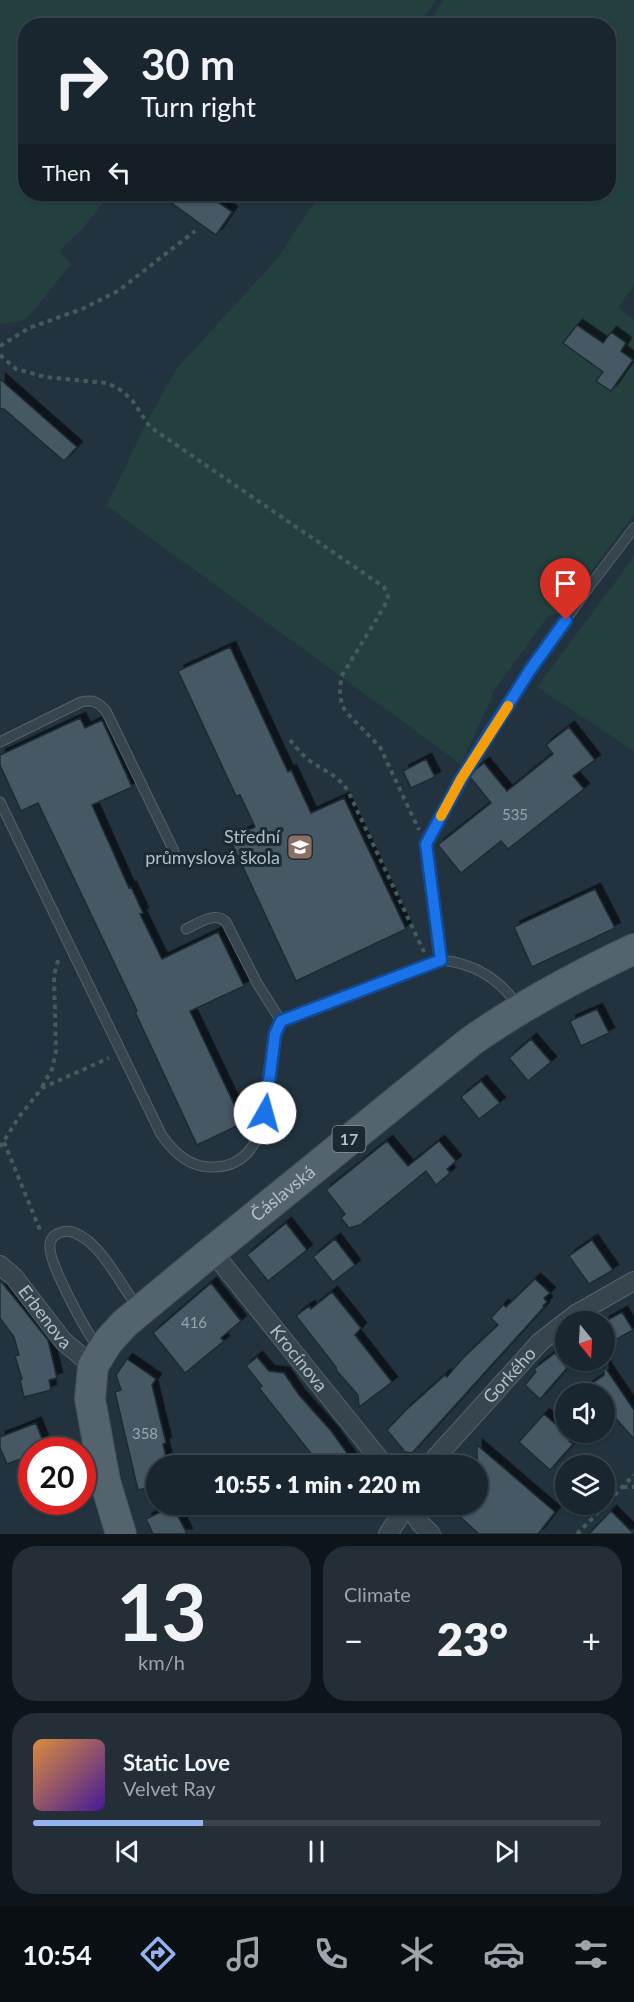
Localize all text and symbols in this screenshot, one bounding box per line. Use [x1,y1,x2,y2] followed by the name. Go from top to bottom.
[141,39,235,89] text: 30 m
[42,42,120,120] icon: right
[141,90,256,123] text: Turn right
[103,156,136,189] icon: left
[42,159,91,186] text: Then
[540,558,591,620] pin
[549,567,582,600] icon: arrive
[502,805,528,823] house number: 535
[145,825,281,868] place label: Střední průmyslová škola
[285,832,315,862] school or university icon: Střední průmyslová škola
[233,1081,297,1145] position arrow
[332,1126,366,1152] road number: 17
[246,1160,319,1226] street label: Čáslavská
[14,1280,76,1353] street label: Erbenova
[555,1311,615,1371] north arrow
[555,1311,615,1515] map controls
[181,1313,207,1331] house number: 416
[266,1320,333,1396] street label: Krocínova
[478,1342,540,1407] street label: Gorkého
[555,1383,615,1443] button: sound
[132,1424,158,1442] house number: 358
[18,1437,96,1515] speed limit sign: 20
[555,1455,615,1515] button: layers
[214,1471,420,1498] text: 10:55 · 1 min · 220 m
[116,1564,207,1658] text: 13
[344,1582,411,1606] text: Climate
[437,1612,508,1666] text: 23°
[344,1620,363,1660] text: −
[582,1620,601,1660] text: +
[138,1650,185,1674] text: km/h
[123,1749,230,1776] text: Static Love
[123,1776,216,1800] text: Velvet Ray
[111,1835,144,1868] icon: previous
[300,1835,333,1868] icon: pause
[490,1835,523,1868] icon: next
[137,1933,179,1975] icon: directions
[223,1933,265,1975] icon: music
[310,1933,352,1975] icon: phone
[396,1933,438,1975] icon: climate
[483,1933,525,1975] icon: car
[570,1933,612,1975] icon: filters
[22,1938,92,1971] text: 10:54

